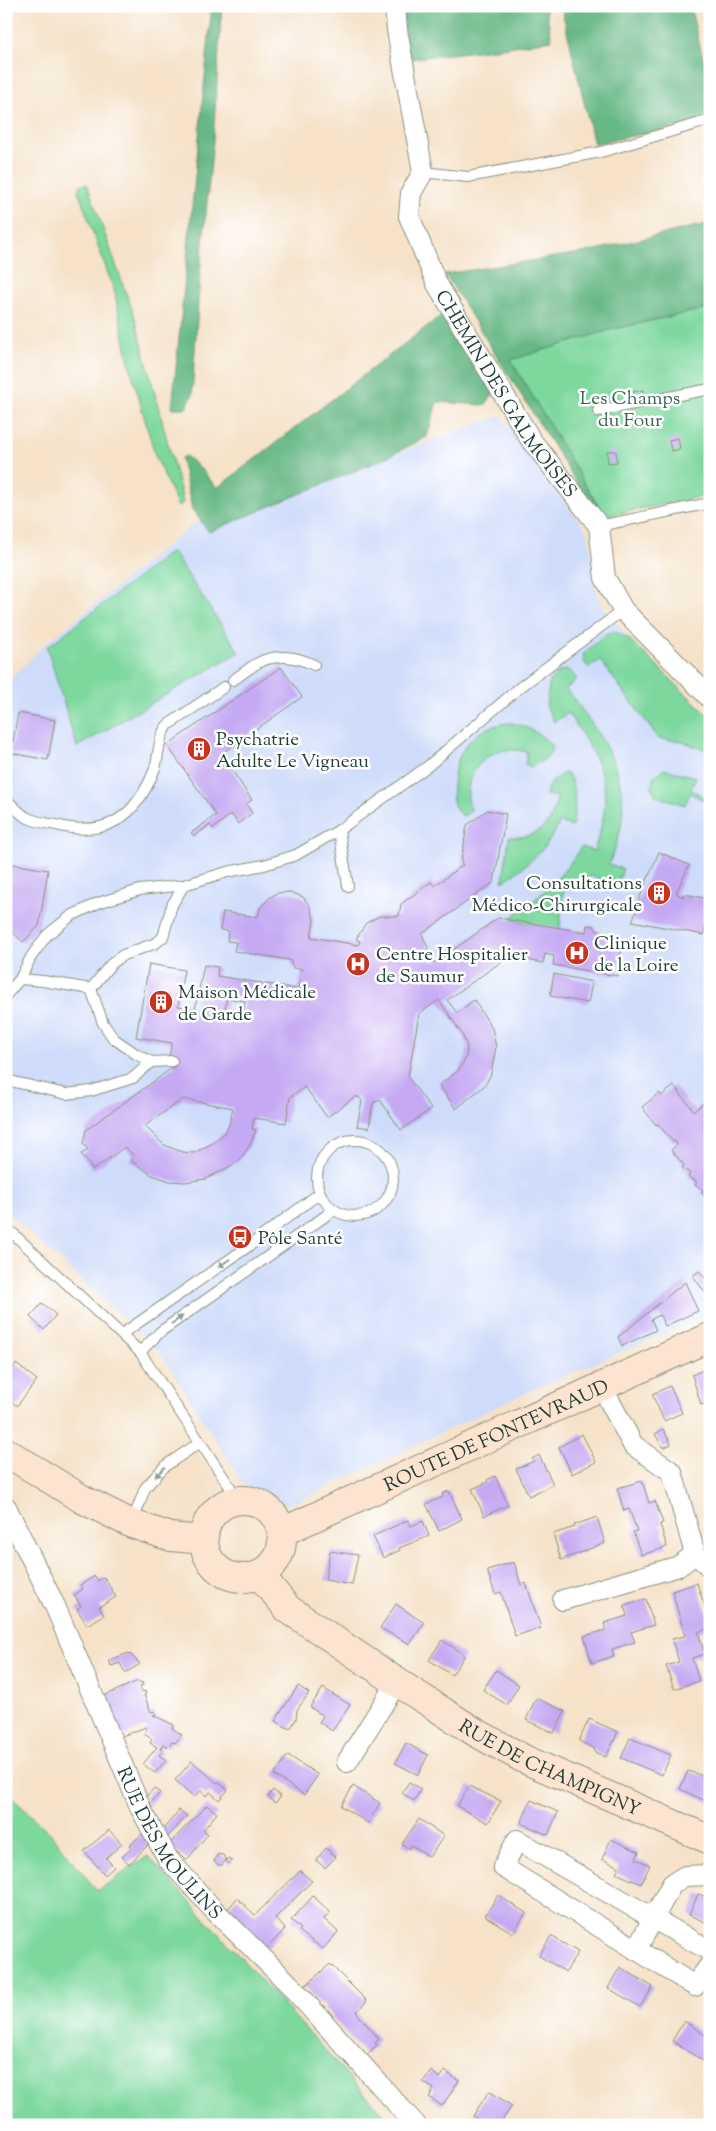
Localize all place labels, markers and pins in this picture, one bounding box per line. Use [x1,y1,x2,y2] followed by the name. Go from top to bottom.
[216,727,369,776] place label: Psychatrie Adulte Le Vigneau
[186,736,212,762] building icon: Psychatrie Adulte Le Vigneau
[472,871,642,920] place label: Consultations Médico-Chirurgicale
[646,880,672,906] building icon: Consultations Médico-Chirurgicale
[594,931,679,980] place label: Clinique de la Loire
[564,940,590,966] hospital icon: Clinique de la Loire
[376,942,528,991] place label: Centre Hospitalier de Saumur
[345,951,371,977] hospital icon: Centre Hospitalier de Saumur
[178,980,316,1029] place label: Maison Médicale de Garde
[148,989,174,1015] building icon: Maison Médicale de Garde
[227,1224,253,1250] bus stop icon: Pôle Santé
[258,1226,343,1253] place label: Pôle Santé

